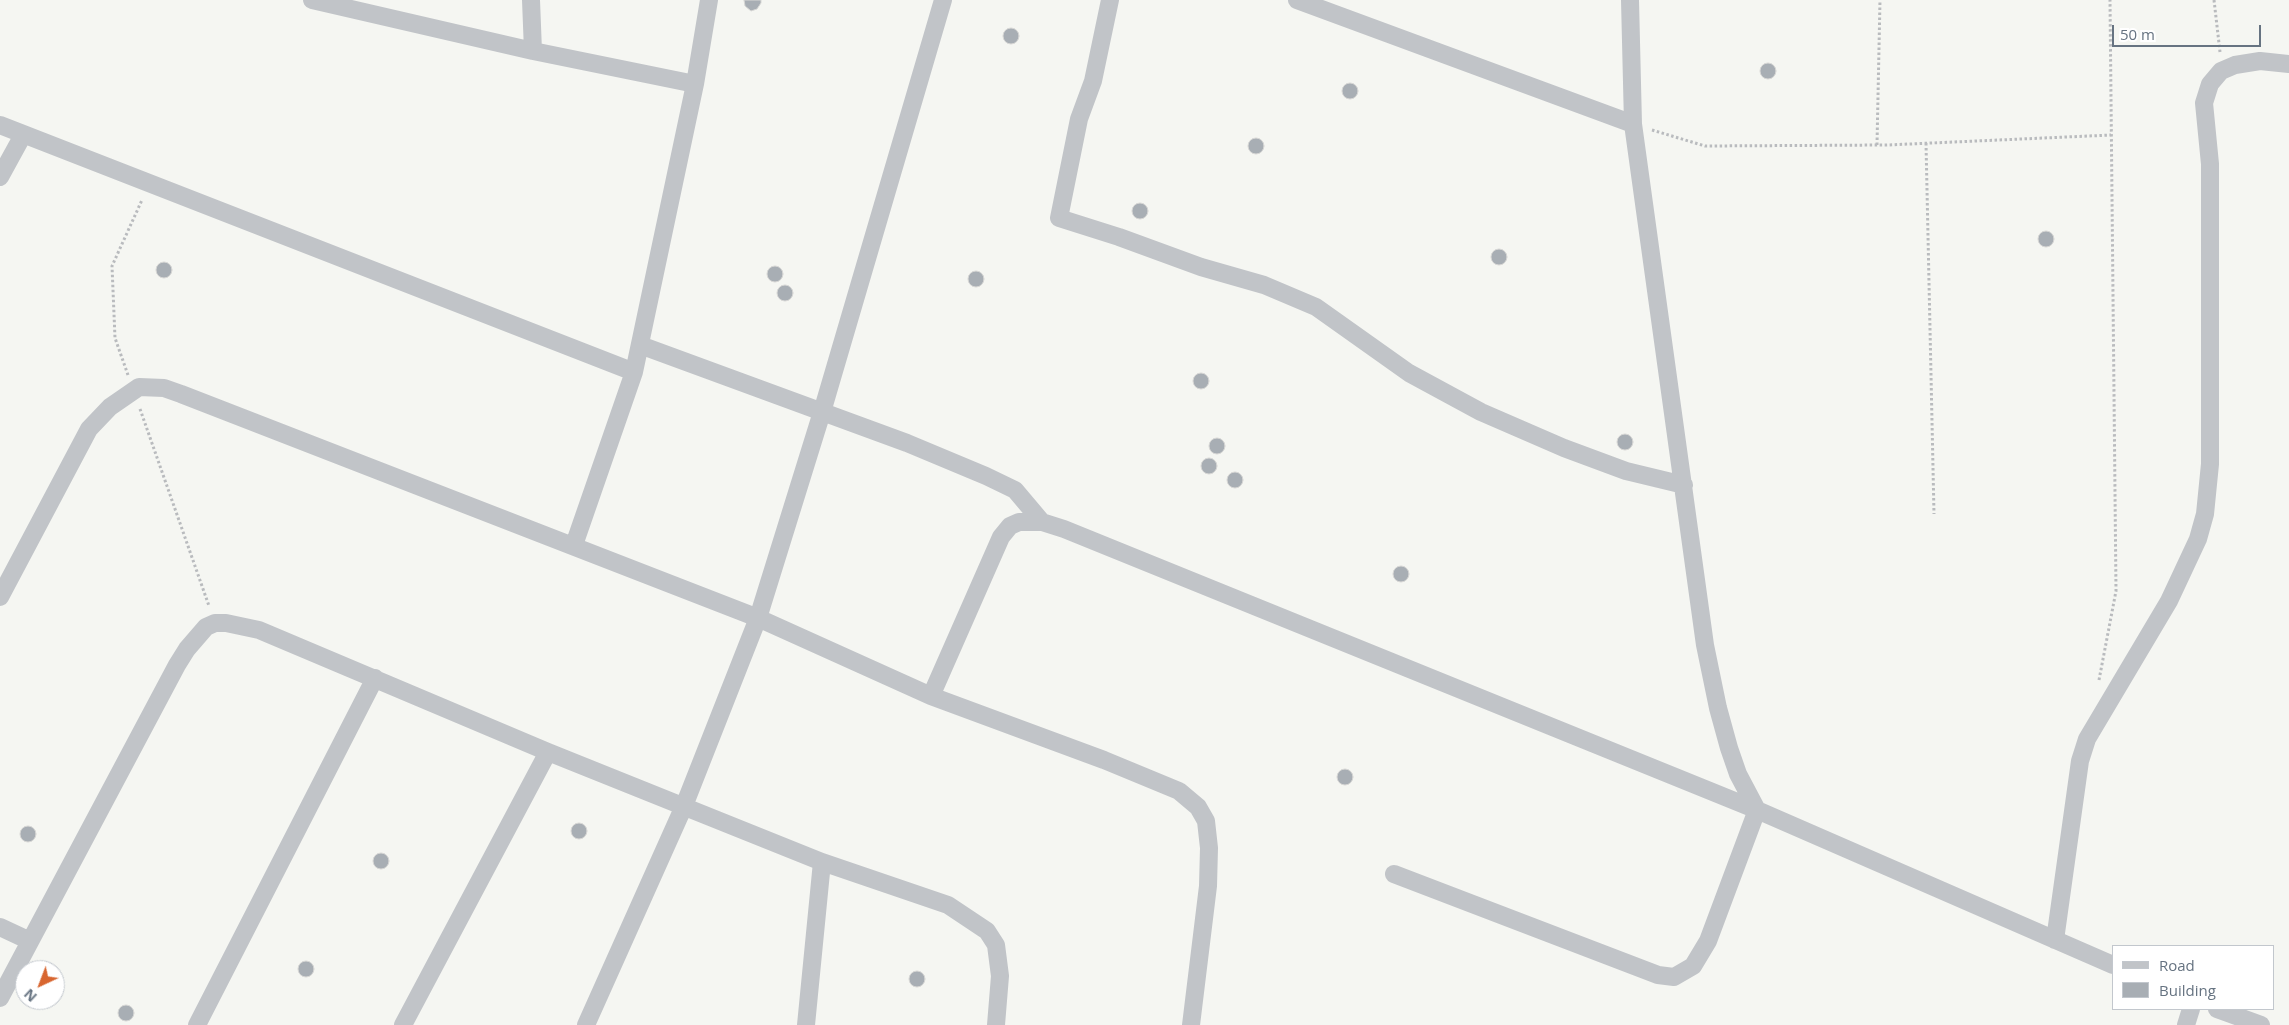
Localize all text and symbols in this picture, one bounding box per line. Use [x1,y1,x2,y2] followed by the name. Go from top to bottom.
[2114,15,2263,47] scale bar
[2120,24,2155,44] text: 50 m
[2112,945,2274,1010] legend
[2159,955,2195,975] text: Road
[15,960,65,1010] north arrow
[2159,980,2216,1000] text: Building
[19,985,41,1006] text: N

